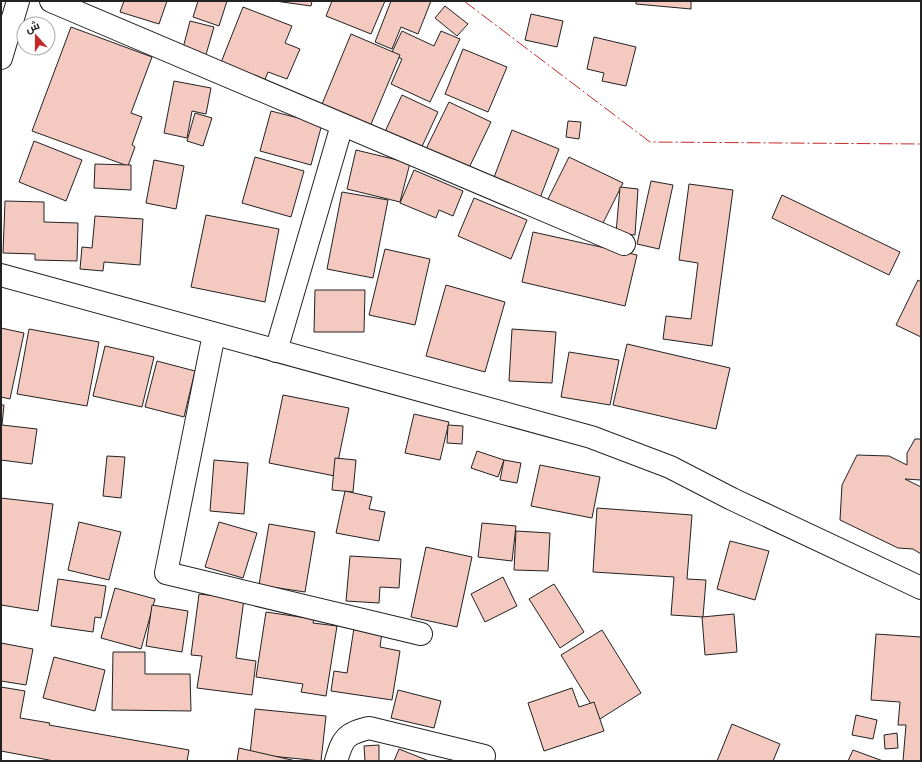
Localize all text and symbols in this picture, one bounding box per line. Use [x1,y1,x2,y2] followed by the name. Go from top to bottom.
[16,16,56,56] north arrow
[23,18,42,37] text: ش

